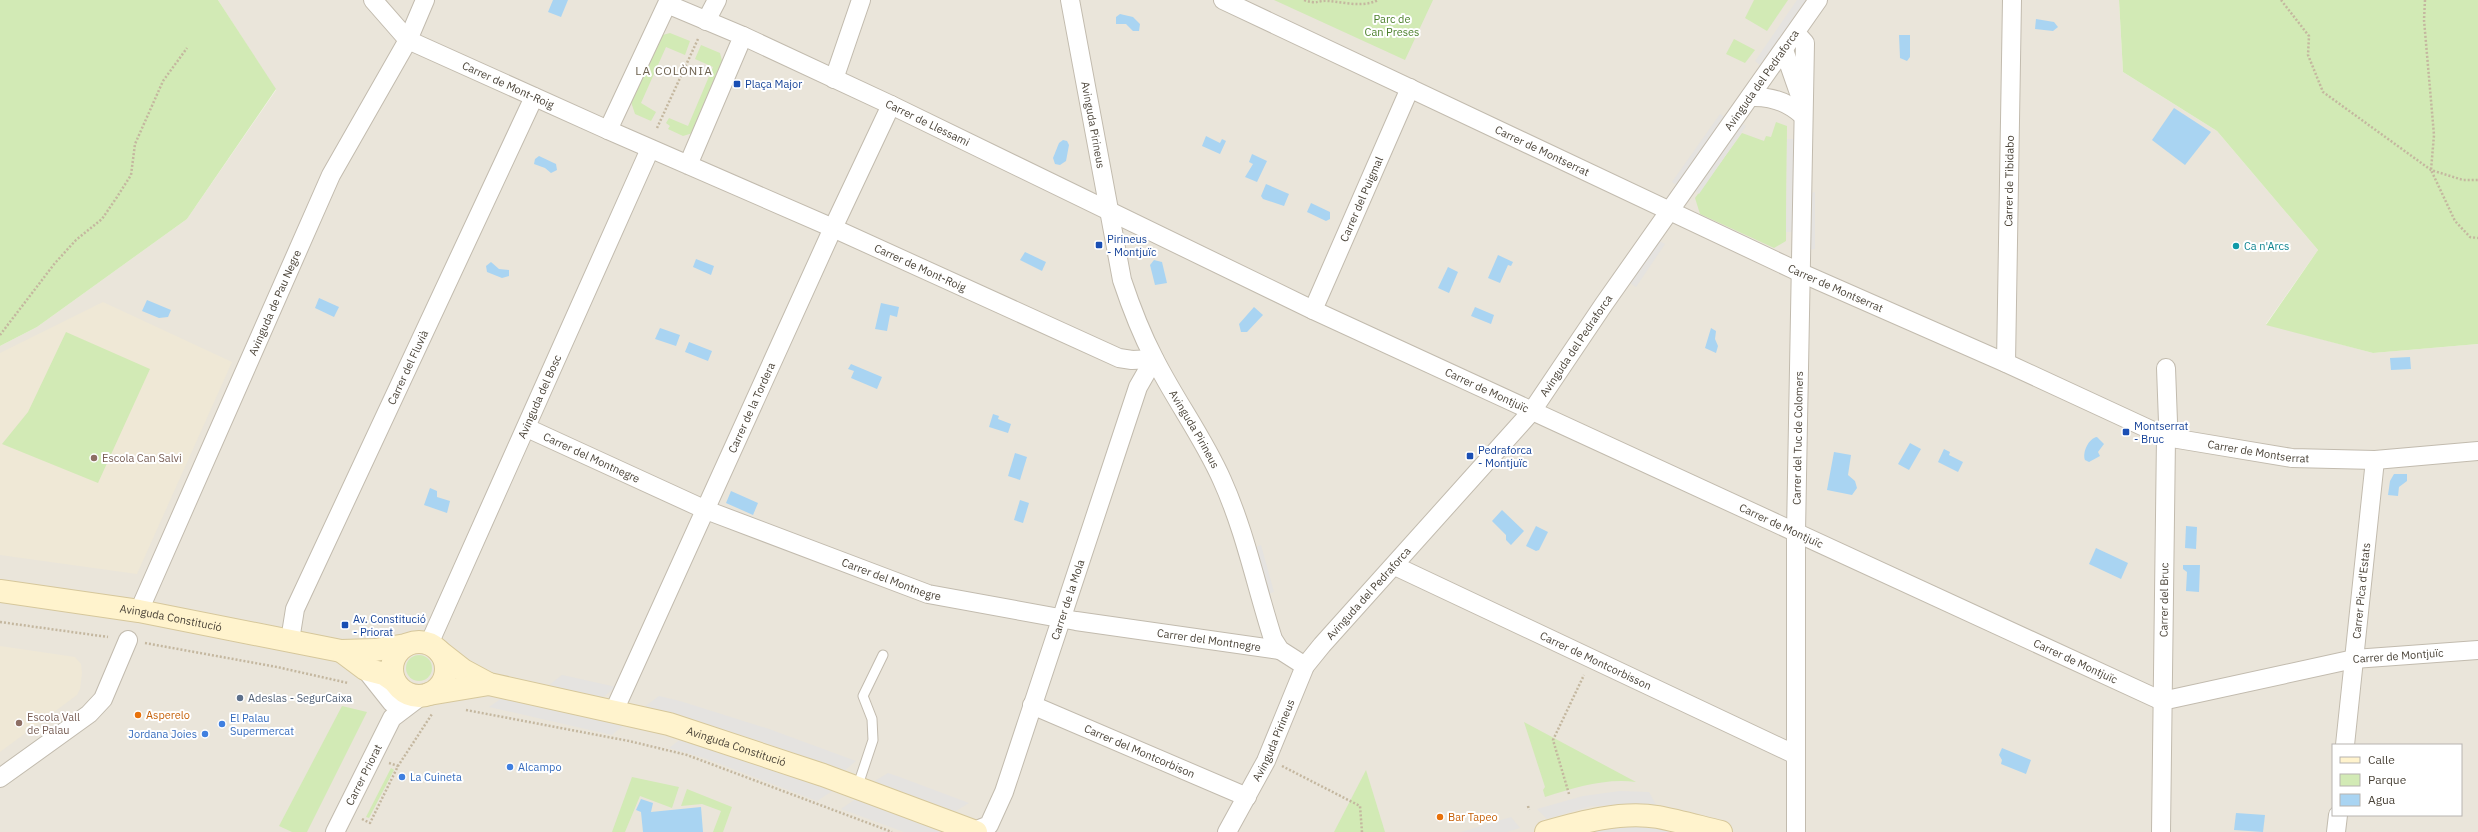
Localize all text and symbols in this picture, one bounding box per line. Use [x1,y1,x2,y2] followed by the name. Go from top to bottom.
[1365,12,1419,39] park label: Parc de Can Preses
[1721,27,1802,133] street label: Avinguda del Pedraforca
[460,58,557,112] street label: Carrer de Mont-Roig
[635,63,713,78] district label: LA COLÒNIA
[745,77,802,91] place label: Plaça Major
[732,79,742,89] marker: Plaça Major
[1078,80,1108,170] street label: Avinguda Pirineus
[883,96,972,149] street label: Carrer de Llessami
[1493,122,1592,179] street label: Carrer de Montserrat
[2001,135,2017,227] street label: Carrer de Tibidabo
[1337,154,1386,244] street label: Carrer del Puigmal
[1107,232,1157,259] place label: Pirineus - Montjuïc
[2244,239,2289,253] place label: Ca n'Arcs
[1094,240,1104,250] marker: Pirineus - Montjuïc
[872,241,969,295] street label: Carrer de Mont-Roig
[2231,241,2241,251] marker: Ca n'Arcs
[245,248,304,358] street label: Avinguda de Pau Negre
[1786,261,1886,315] street label: Carrer de Montserrat
[1537,292,1616,399] street label: Avinguda del Pedraforca
[384,328,431,407] street label: Carrer del Fluvià
[515,352,564,441] street label: Avinguda del Bosc
[725,360,778,455] street label: Carrer de la Tordera
[1443,365,1532,416] street label: Carrer de Montjuïc
[1789,371,1806,505] street label: Carrer del Tuc de Colomers
[1166,387,1222,471] street label: Avinguda Pirineus
[2134,419,2189,446] place label: Montserrat - Bruc
[2121,427,2131,437] marker: Montserrat - Bruc
[541,429,642,486] street label: Carrer del Montnegre
[2206,437,2310,465] street label: Carrer de Montserrat
[1478,443,1532,470] place label: Pedraforca - Montjuïc
[102,451,182,465] place label: Escola Can Salvi
[1465,451,1475,461] marker: Pedraforca - Montjuïc
[89,453,99,463] marker: Escola Can Salvi
[1737,500,1826,551] street label: Carrer de Montjuïc
[2349,542,2373,640] street label: Carrer Pica d'Estats
[1323,544,1414,643] street label: Avinguda del Pedraforca
[840,555,942,603] street label: Carrer del Montnegre
[1048,557,1088,642] street label: Carrer de la Mola
[2156,562,2171,637] street label: Carrer del Bruc
[119,601,223,634] street label: Avinguda Constitució
[353,612,426,639] place label: Av. Constitució - Priorat
[340,620,350,630] marker: Av. Constitució - Priorat
[1156,626,1262,654] street label: Carrer del Montnegre
[1538,628,1654,693] street label: Carrer de Montcorbisson
[2031,636,2120,687] street label: Carrer de Montjuïc
[2352,645,2445,666] street label: Carrer de Montjuïc
[248,691,352,705] place label: Adeslas - SegurCaixa
[235,693,245,703] marker: Adeslas - SegurCaixa
[1249,697,1298,784] street label: Avinguda Pirineus
[146,708,190,722] place label: Asperelo
[27,710,80,737] place label: Escola Vall de Palau
[133,710,143,720] marker: Asperelo
[230,711,294,738] place label: El Palau Supermercat
[14,718,24,728] marker: Escola Vall de Palau
[217,719,227,729] marker: El Palau Supermercat
[1082,721,1197,781] street label: Carrer del Montcorbison
[685,723,788,769] street label: Avinguda Constitució
[128,727,197,741] place label: Jordana Joies
[200,729,210,739] marker: Jordana Joies
[342,742,385,808] street label: Carrer Priorat
[2332,744,2462,816] legend
[2368,752,2395,767] text: Calle
[518,760,562,774] place label: Alcampo
[505,762,515,772] marker: Alcampo
[410,770,462,784] place label: La Cuineta
[397,772,407,782] marker: La Cuineta
[2368,772,2407,787] text: Parque
[2368,792,2396,807] text: Agua
[1448,810,1498,824] place label: Bar Tapeo
[1435,812,1445,822] marker: Bar Tapeo

